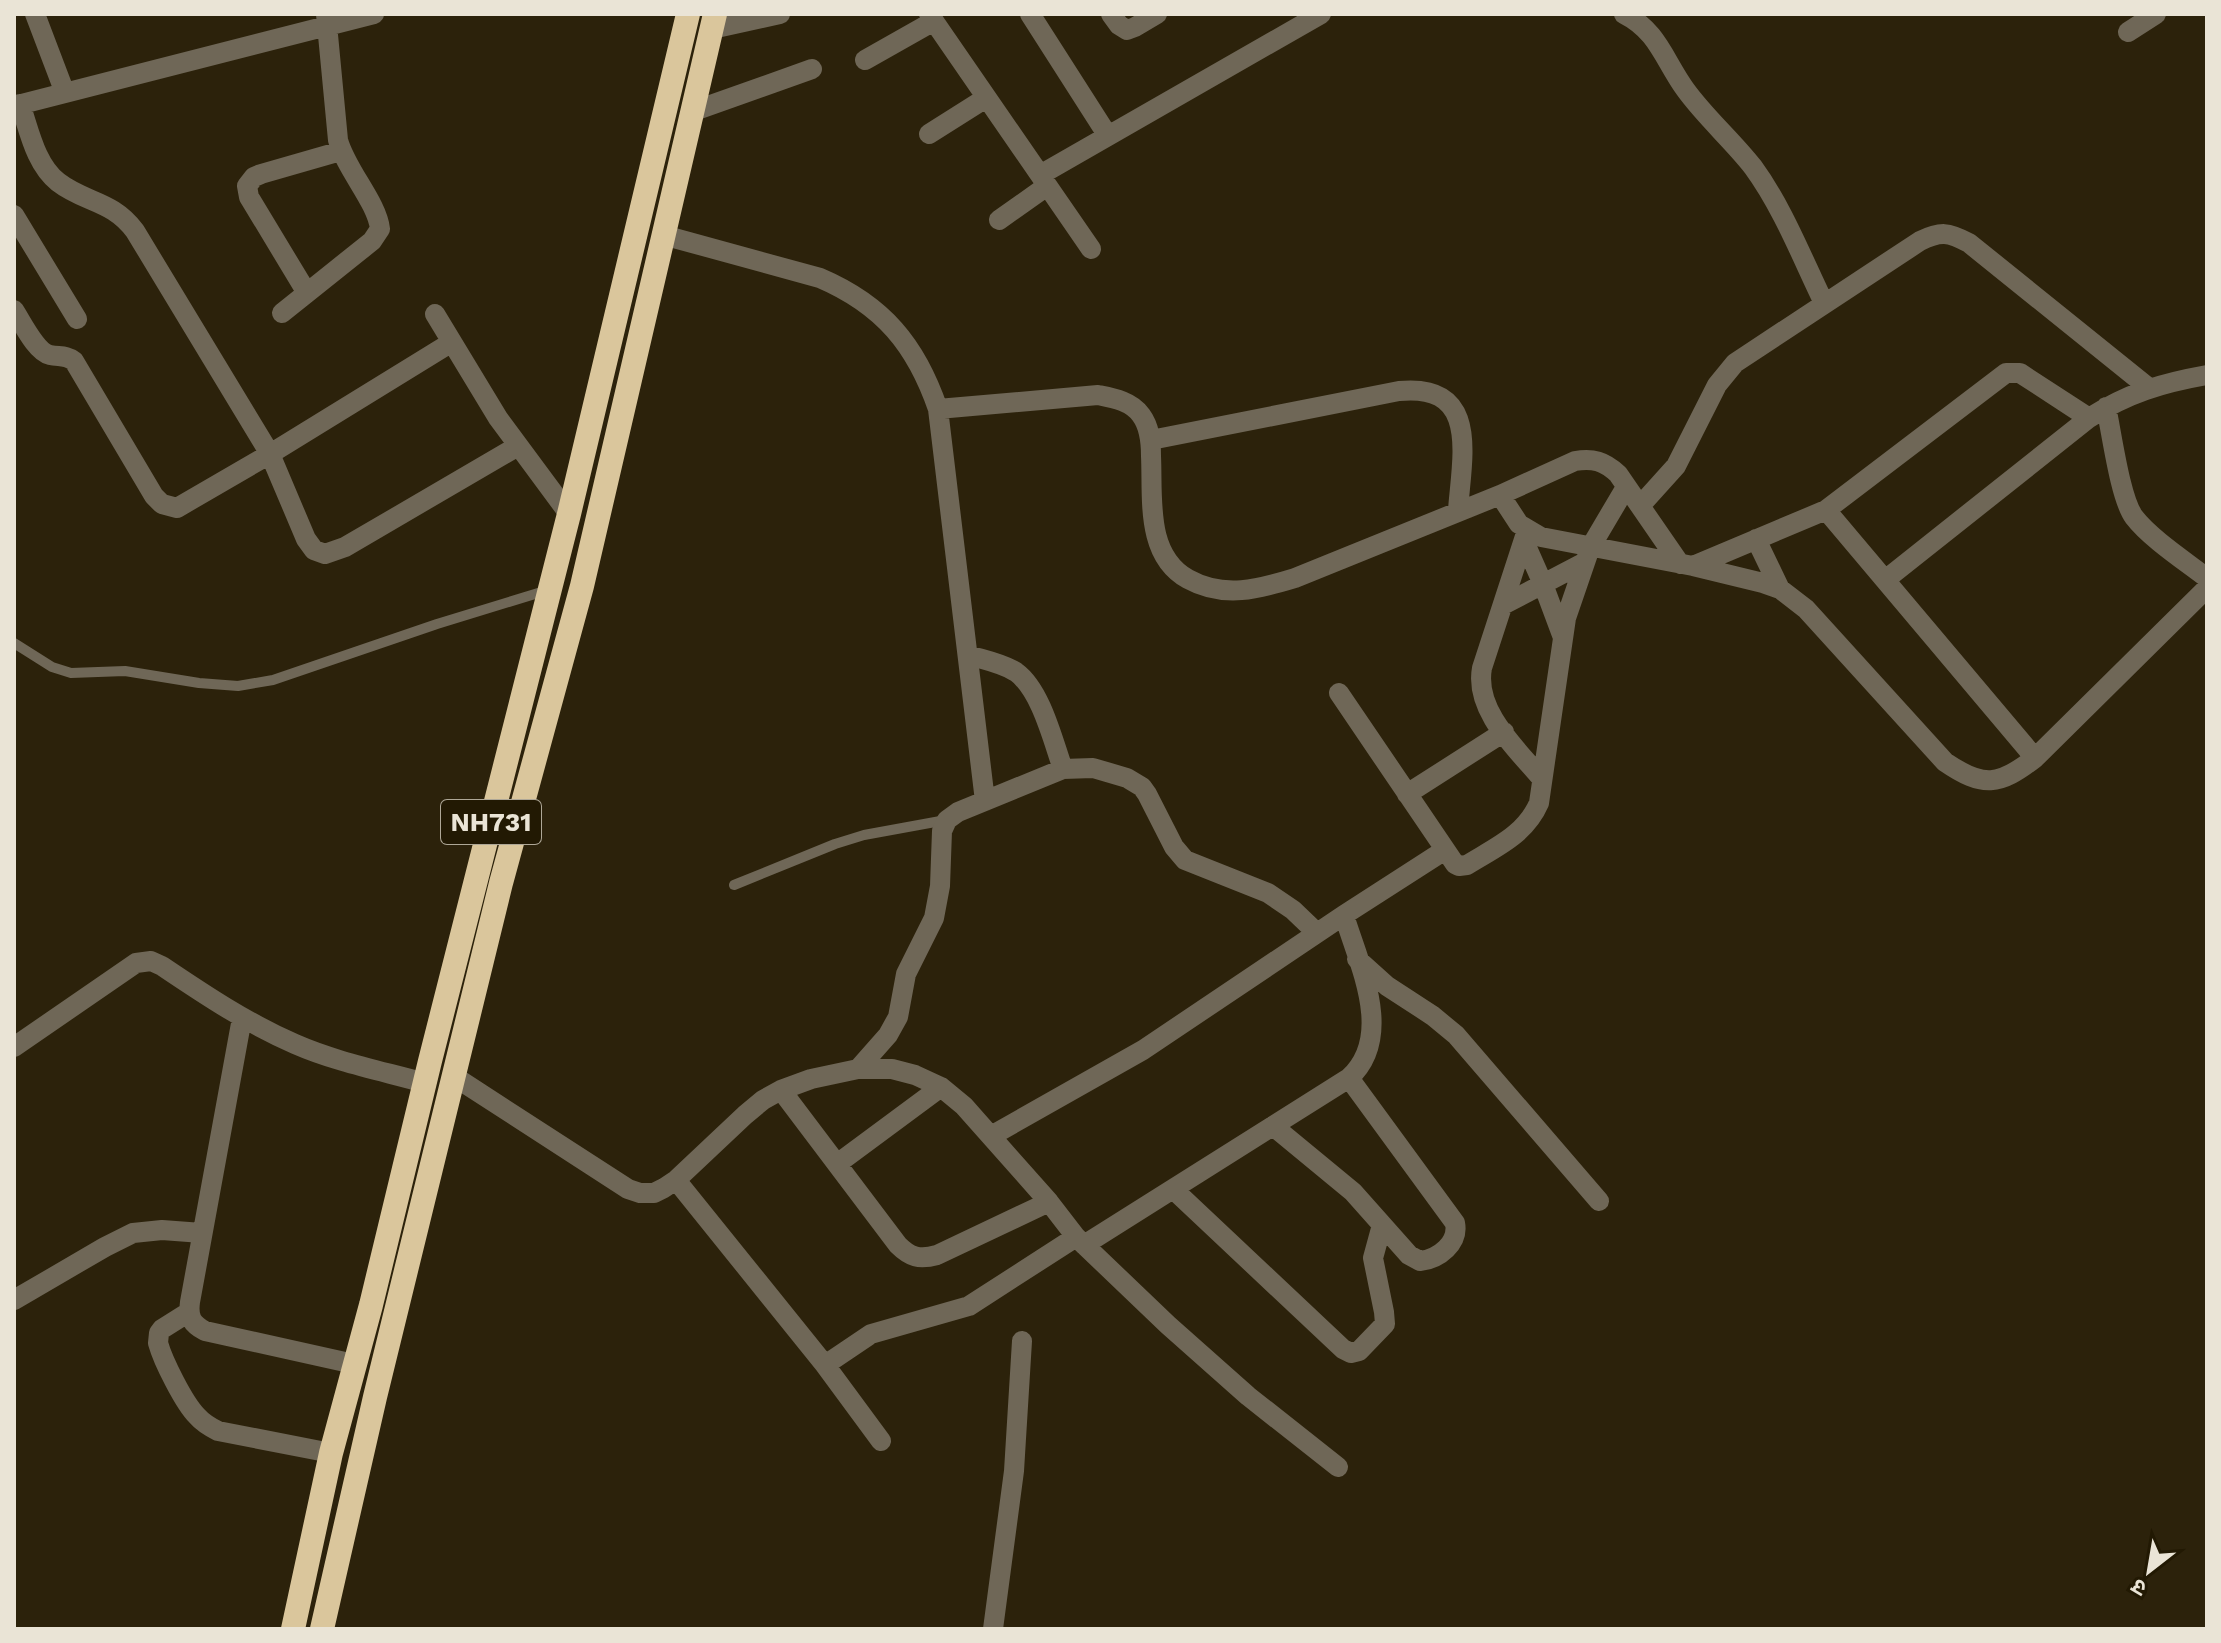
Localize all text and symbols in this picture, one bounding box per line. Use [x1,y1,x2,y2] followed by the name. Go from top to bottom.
[441,800,541,844] road number: NH731
[2109,1531,2189,1611] north arrow
[2126,1573,2151,1602] text: उ

